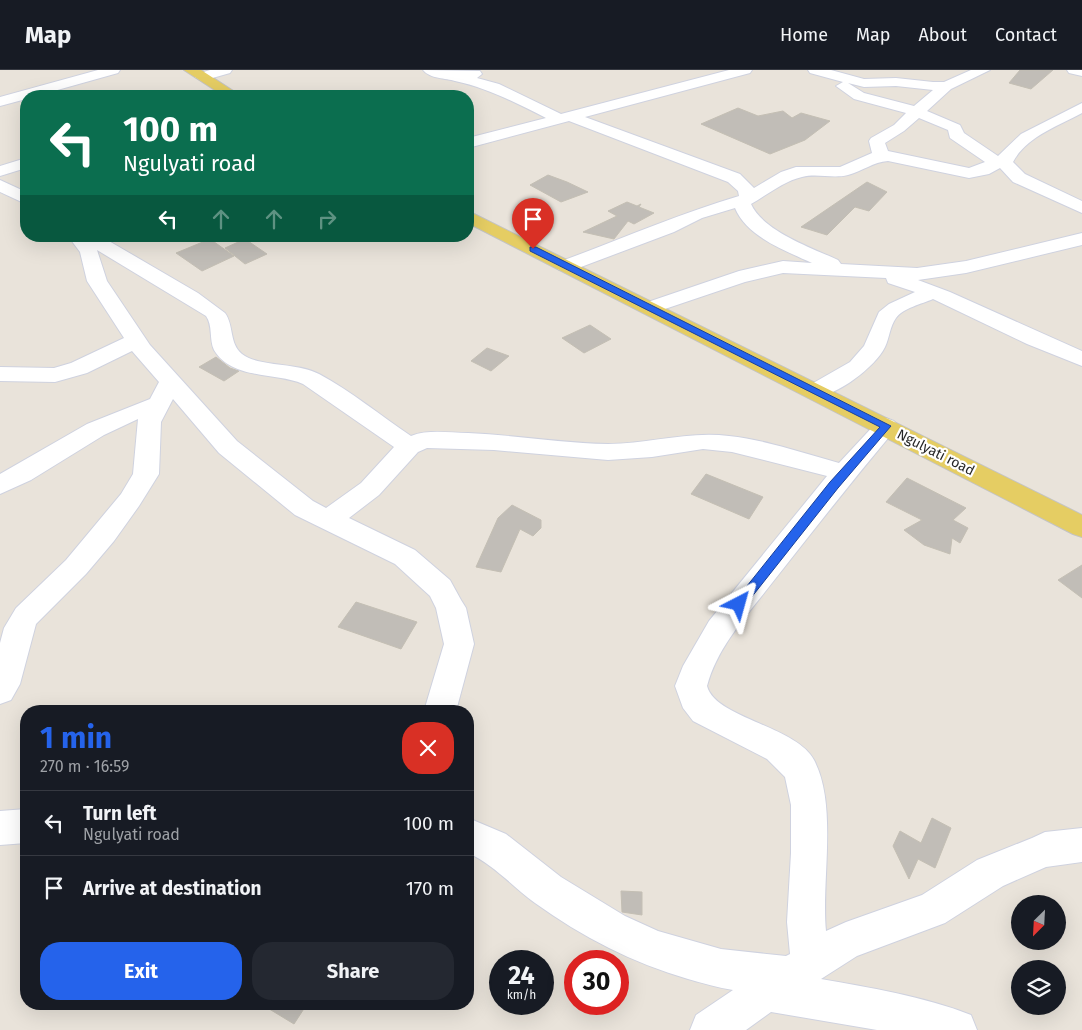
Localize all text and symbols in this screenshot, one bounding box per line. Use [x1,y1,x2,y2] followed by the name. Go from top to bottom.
[25,21,71,49] text: Map
[780,24,828,46] text: Home
[856,24,890,46] text: Map
[918,24,967,46] text: About
[995,24,1057,46] text: Contact
[123,108,218,150] text: 100 m
[40,110,105,175] icon: left
[123,150,256,177] text: Ngulyati road
[512,198,554,249] pin
[154,205,182,233] icon: left
[207,205,235,233] icon: ahead
[260,205,288,233] icon: ahead
[313,205,341,233] icon: right
[519,205,547,233] icon: arrive
[894,426,977,479] street label: Ngulyati road
[712,577,764,629] position arrow
[40,720,112,756] text: 1 min
[402,722,454,774] button: close
[40,757,129,776] text: 270 m · 16:59
[83,802,157,825] text: Turn left
[40,809,68,837] icon: left
[403,812,454,835] text: 100 m
[83,825,180,844] text: Ngulyati road
[40,874,68,902] icon: arrive
[83,877,262,900] text: Arrive at destination
[406,877,454,900] text: 170 m
[1011,895,1066,950] north arrow
[1011,895,1066,1015] map controls
[40,942,242,1000] button: Exit
[252,942,454,1000] button: Share
[564,950,629,1015] speed limit sign: 30
[1011,960,1066,1015] button: layers
[508,961,535,991] text: 24
[507,988,536,1002] text: km/h

